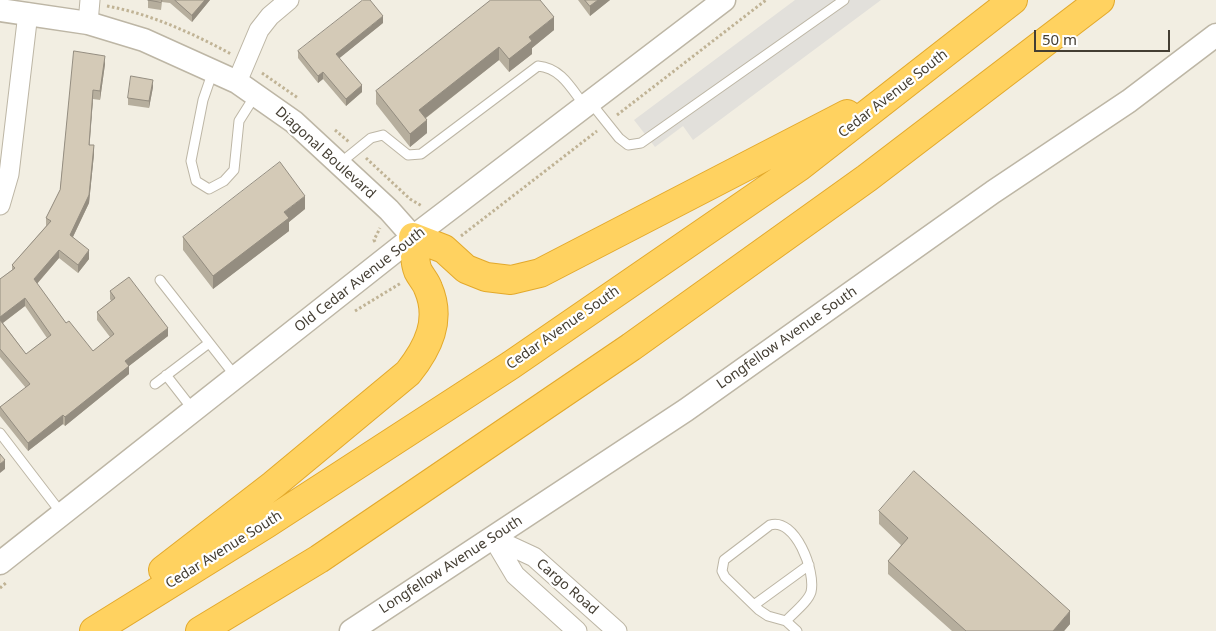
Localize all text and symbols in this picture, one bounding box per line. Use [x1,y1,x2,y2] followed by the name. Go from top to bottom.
[1036,20,1172,52] scale bar
[1042,29,1077,49] text: 50 m
[835,46,951,142] street label: Cedar Avenue South
[271,104,379,202] street label: Diagonal Boulevard
[291,224,429,336] street label: Old Cedar Avenue South
[503,283,623,373] street label: Cedar Avenue South
[714,283,860,393] street label: Longfellow Avenue South
[163,507,285,593] street label: Cedar Avenue South
[376,512,526,618] street label: Longfellow Avenue South
[533,555,601,619] street label: Cargo Road

